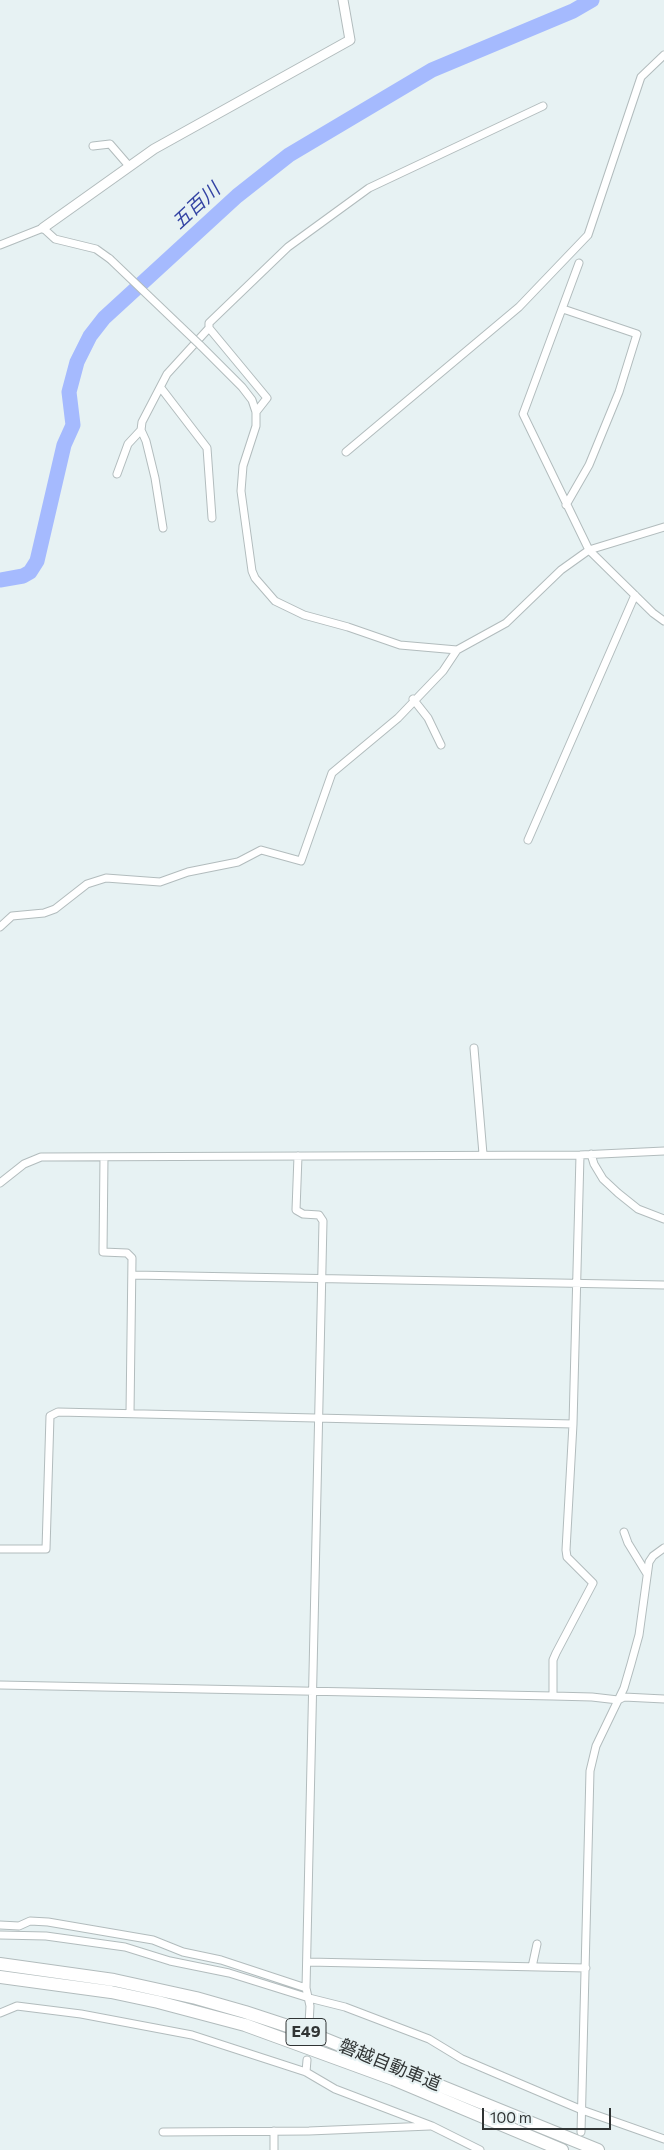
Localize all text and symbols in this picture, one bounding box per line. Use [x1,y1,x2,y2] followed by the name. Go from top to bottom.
[167,178,225,234] water label: 五百川
[286,2018,326,2045] road number: E49
[336,2035,444,2095] street label: 磐越自動車道
[484,2098,613,2130] scale bar
[490,2108,532,2126] text: 100 m

